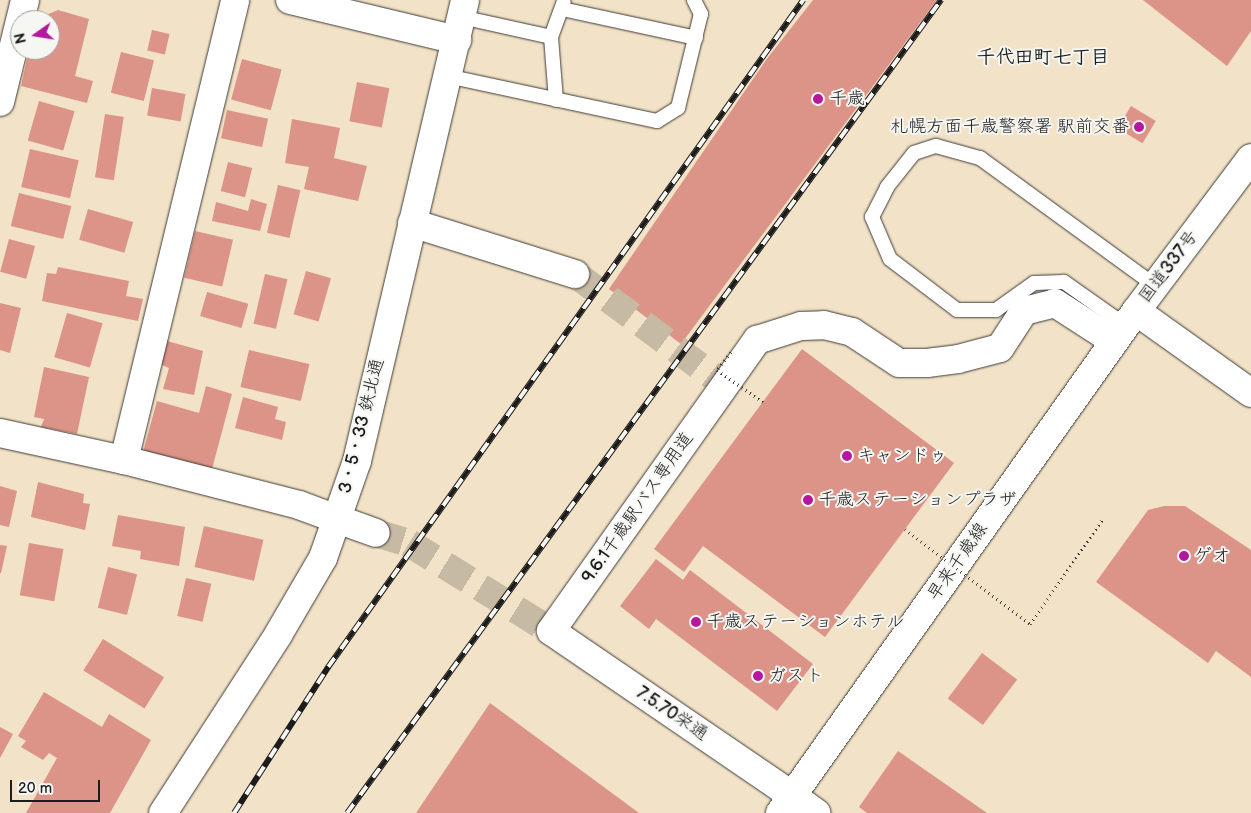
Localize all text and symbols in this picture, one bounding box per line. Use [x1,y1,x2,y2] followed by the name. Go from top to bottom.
[10,10,60,60] north arrow
[11,31,30,45] text: N
[977,47,1109,69] district label: 千代田町七丁目
[829,88,865,110] place label: 千歳
[811,92,825,106] marker: 千歳
[890,116,1129,138] place label: 札幌方面千歳警察署 駅前交番
[1133,121,1145,133] marker: 札幌方面千歳警察署 駅前交番
[1135,227,1203,307] street label: 国道337号
[335,356,389,496] street label: 3・5・33 鉄北通
[578,428,698,588] street label: 9.6.1千歳駅バス専用道
[857,445,947,467] place label: キャンドゥ
[841,450,853,462] marker: キャンドゥ
[818,489,1016,511] place label: 千歳ステーションプラザ
[802,494,814,506] marker: 千歳ステーションプラザ
[923,519,993,605] street label: 早来千歳線
[1194,545,1230,567] place label: ゲオ
[1178,550,1190,562] marker: ゲオ
[706,611,904,633] place label: 千歳ステーションホテル
[690,616,702,628] marker: 千歳ステーションホテル
[768,665,822,687] place label: ガスト
[752,670,764,682] marker: ガスト
[632,682,712,746] street label: 7.5.70栄通
[12,770,102,802] scale bar
[18,779,52,798] text: 20 m

